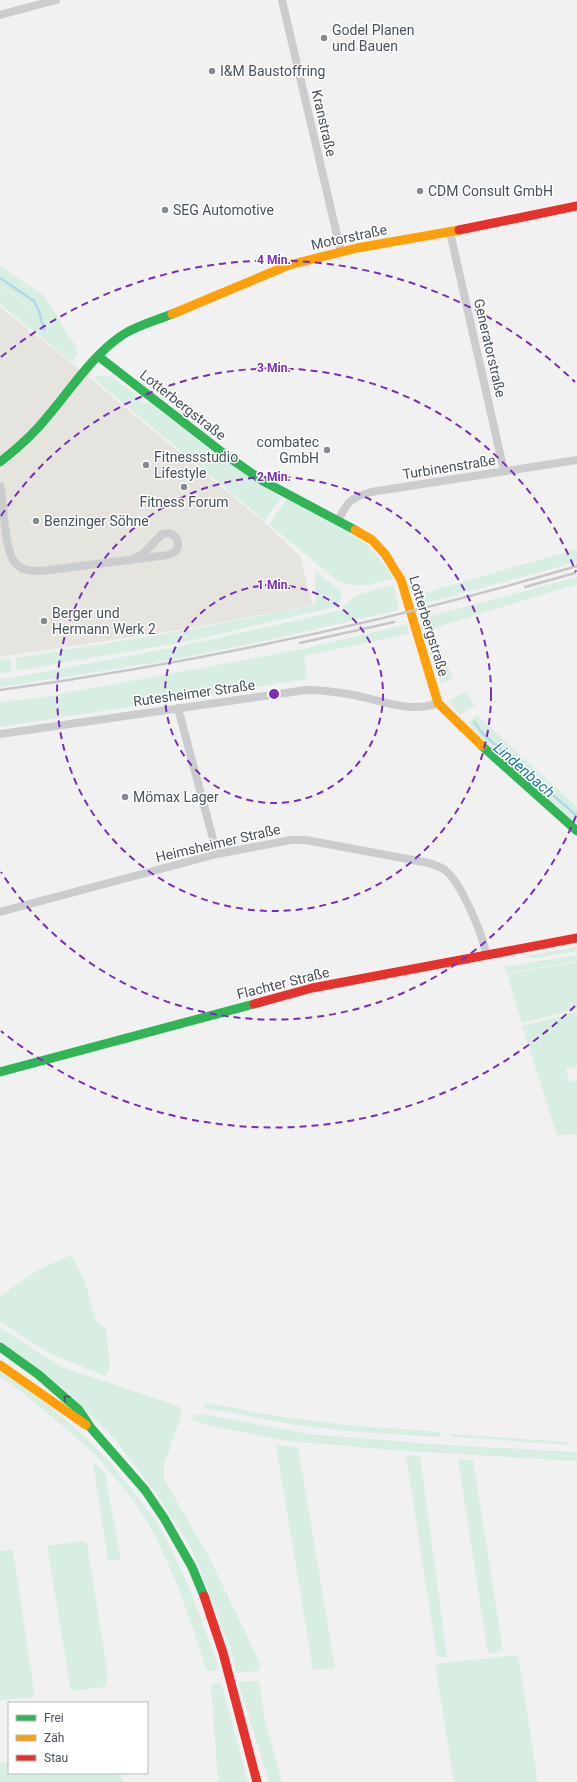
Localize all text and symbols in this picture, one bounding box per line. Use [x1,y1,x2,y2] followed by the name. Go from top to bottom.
[332,22,414,54] place label: Godel Planen und Bauen
[319,33,329,43] marker: Godel Planen und Bauen
[220,63,325,79] place label: I&M Baustoffring
[207,66,217,76] marker: I&M Baustoffring
[309,88,339,158] street label: Kranstraße
[428,183,553,199] place label: CDM Consult GmbH
[415,186,425,196] marker: CDM Consult GmbH
[173,202,274,218] place label: SEG Automotive
[160,205,170,215] marker: SEG Automotive
[310,221,388,253] street label: Motorstraße
[257,253,291,267] text: 4 Min.
[471,297,509,399] street label: Generatorstraße
[257,361,291,375] text: 3 Min.
[137,367,229,443] street label: Lotterbergstraße
[257,434,319,466] place label: combatec GmbH
[322,445,332,455] marker: combatec GmbH
[154,449,238,481] place label: Fitnessstudio Lifestyle
[401,452,497,482] street label: Turbinenstraße
[141,460,151,470] marker: Fitnessstudio Lifestyle
[257,470,291,484] text: 2 Min.
[179,482,189,492] marker: Fitness Forum
[139,494,229,510] place label: Fitness Forum
[44,513,149,529] place label: Benzinger Söhne
[31,516,41,526] marker: Benzinger Söhne
[406,574,452,678] street label: Lotterbergstraße
[257,578,291,592] text: 1 Min.
[52,605,156,637] place label: Berger und Hermann Werk 2
[39,616,49,626] marker: Berger und Hermann Werk 2
[132,677,256,709] street label: Rutesheimer Straße
[267,687,281,701] centre of rings
[490,739,558,801] water label: Lindenbach
[133,789,219,805] place label: Mömax Lager
[120,792,130,802] marker: Mömax Lager
[154,821,282,865] street label: Heimsheimer Straße
[235,964,331,1002] street label: Flachter Straße
[64,1396,71,1403] one-way arrow
[8,1702,148,1774] legend
[44,1711,64,1725] text: Frei
[44,1731,64,1745] text: Zäh
[44,1751,68,1765] text: Stau

